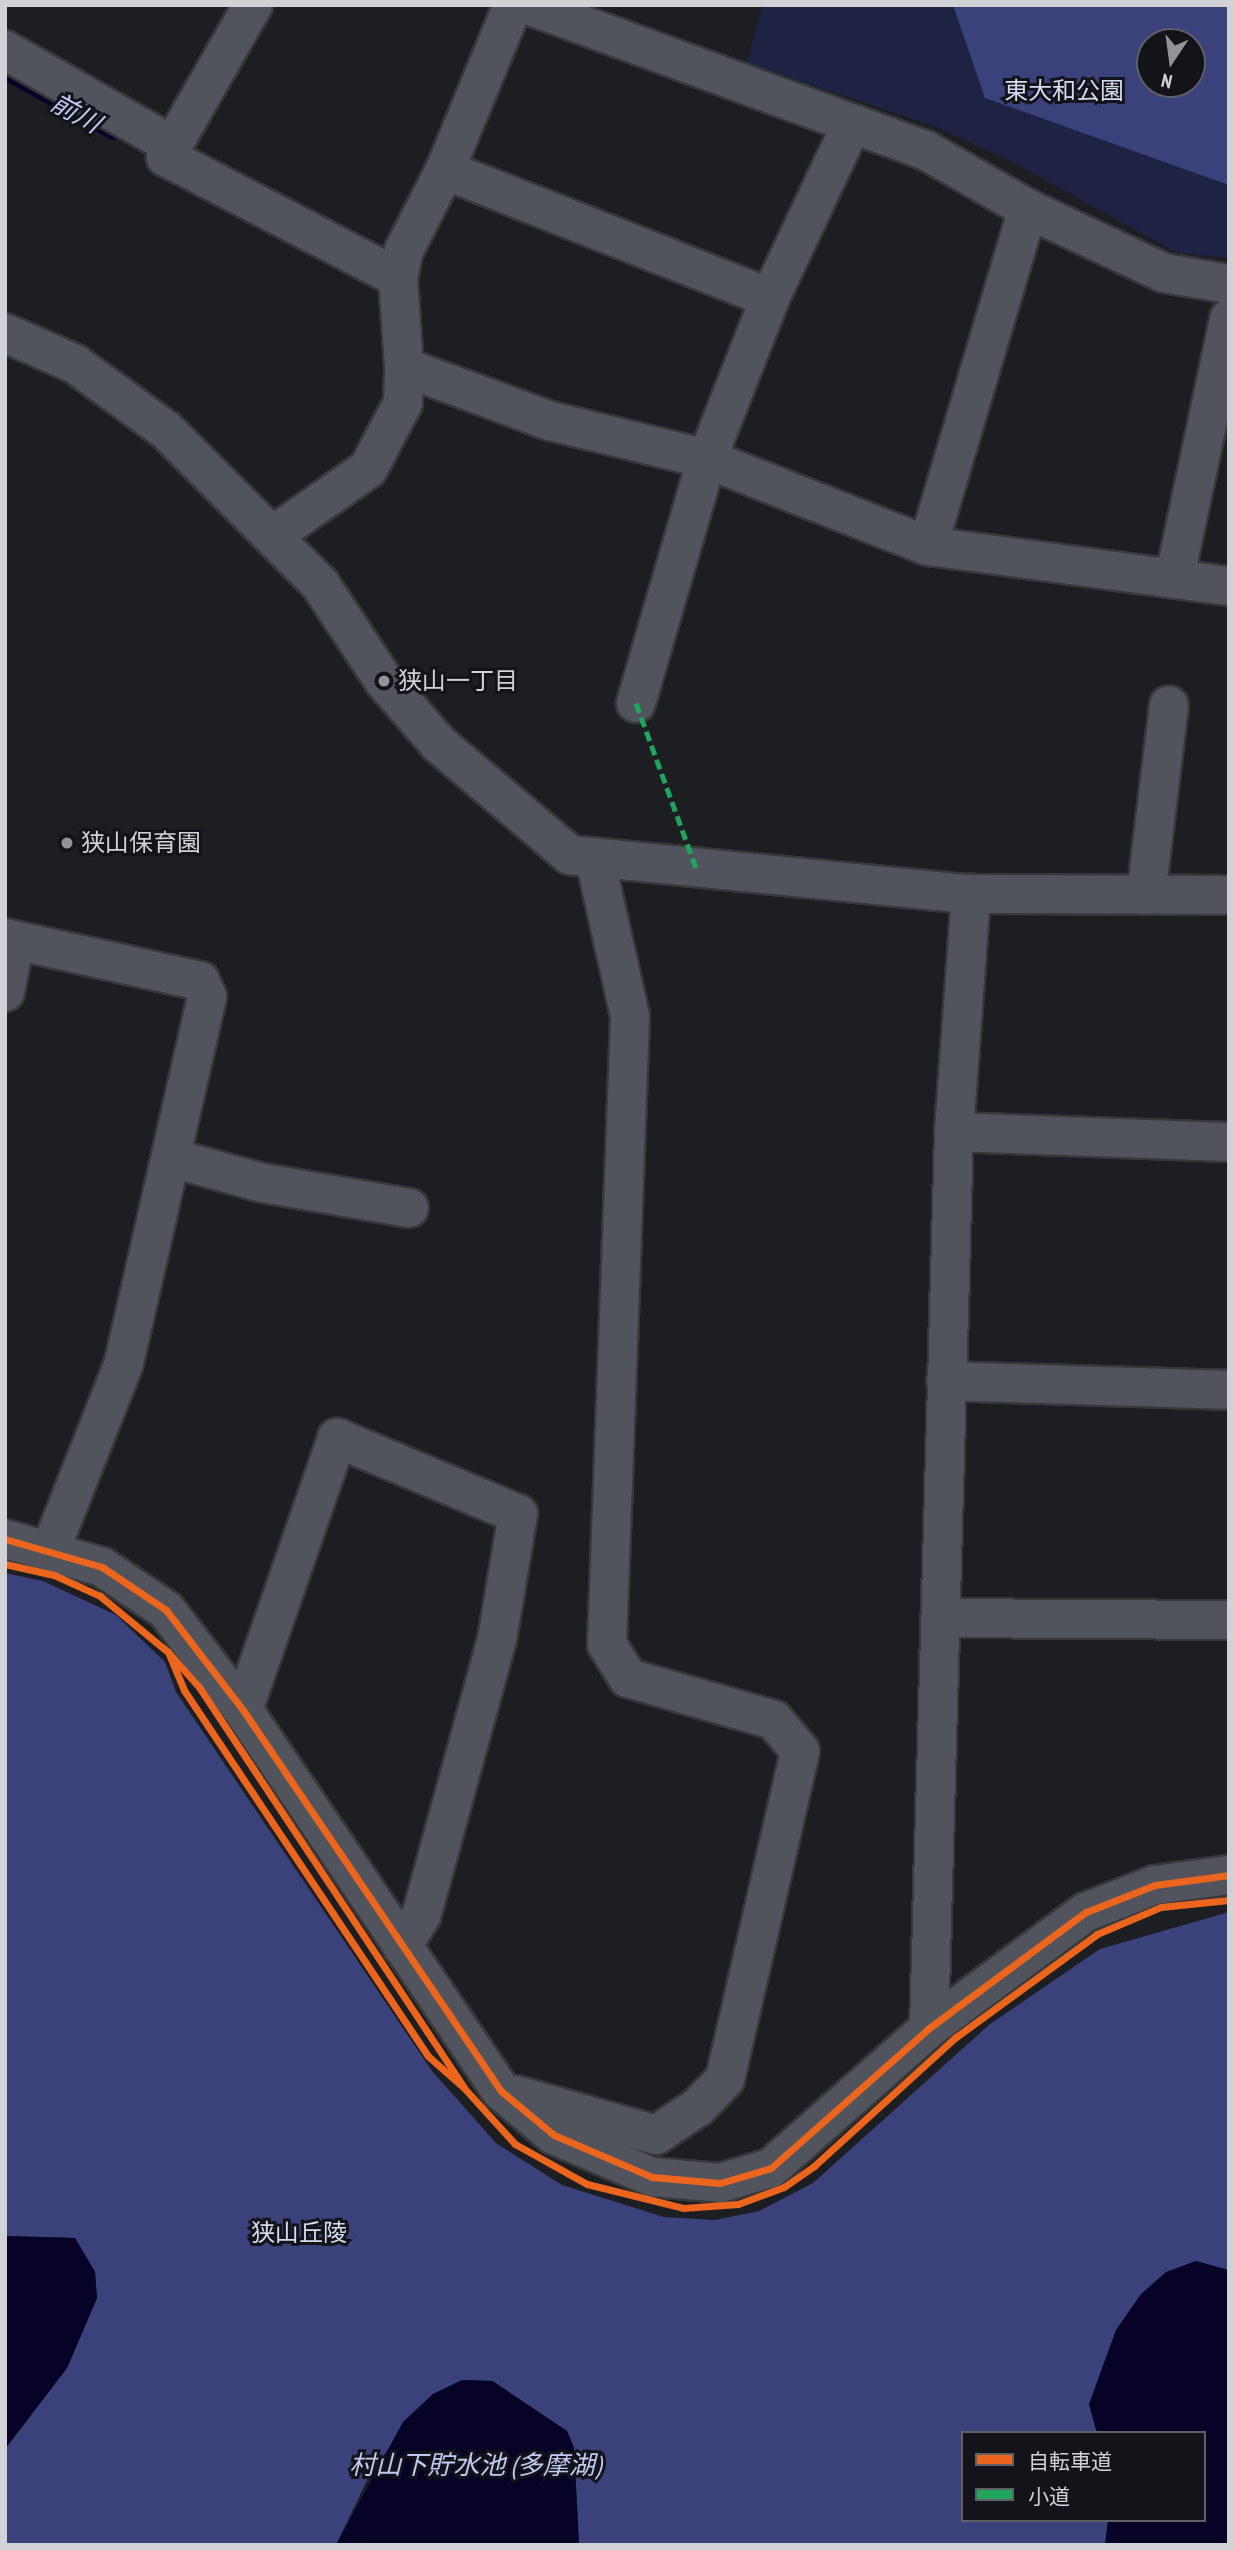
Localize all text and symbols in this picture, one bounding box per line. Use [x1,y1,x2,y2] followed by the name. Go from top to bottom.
[1136,28,1206,98] north arrow
[1159,69,1174,94] text: N
[1004,77,1124,105] park label: 東大和公園
[46,87,106,139] water label: 前川
[398,667,518,695] place label: 狭山一丁目
[376,673,392,689] marker: 狭山一丁目
[81,829,201,857] place label: 狭山保育園
[59,835,75,851] marker: 狭山保育園
[251,2219,347,2247] park label: 狭山丘陵
[961,2431,1206,2522] legend
[1028,2448,1112,2475] text: 自転車道
[349,2449,601,2481] water label: 村山下貯水池 (多摩湖)
[1028,2483,1070,2510] text: 小道

